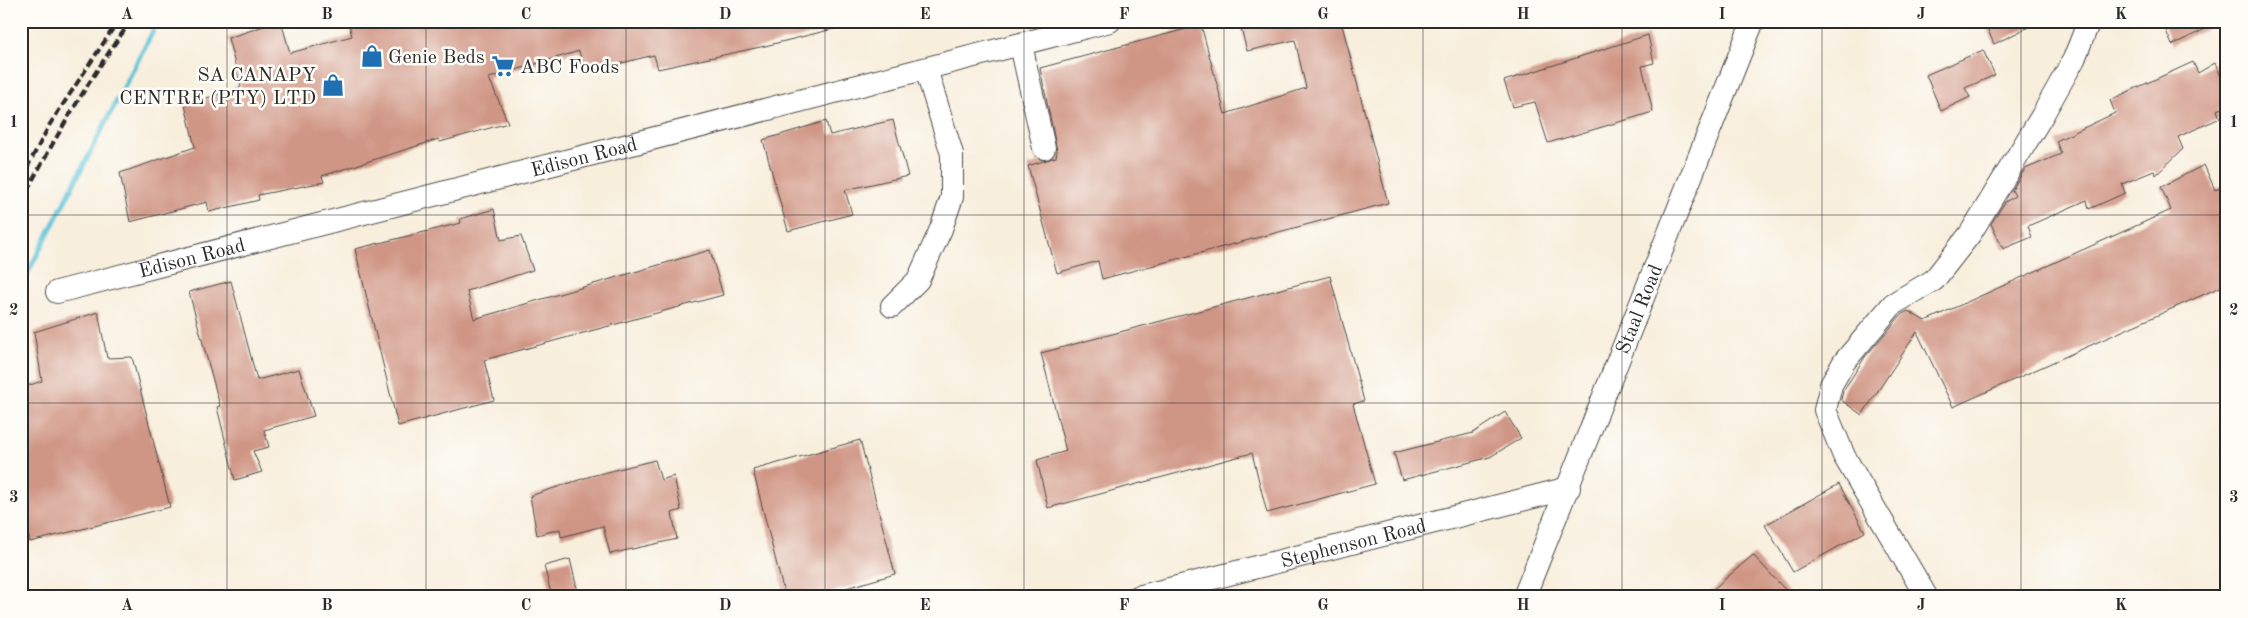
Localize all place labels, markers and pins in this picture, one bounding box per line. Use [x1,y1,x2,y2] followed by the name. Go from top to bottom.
[359,43,385,69] shop icon: Genie Beds
[388,48,485,68] place label: Genie Beds
[490,53,516,79] supermarket icon: ABC Foods
[520,58,619,78] place label: ABC Foods
[119,66,316,109] place label: SA CANAPY CENTRE (PTY) LTD
[320,72,346,98] shop icon: SA CANAPY CENTRE (PTY) LTD

